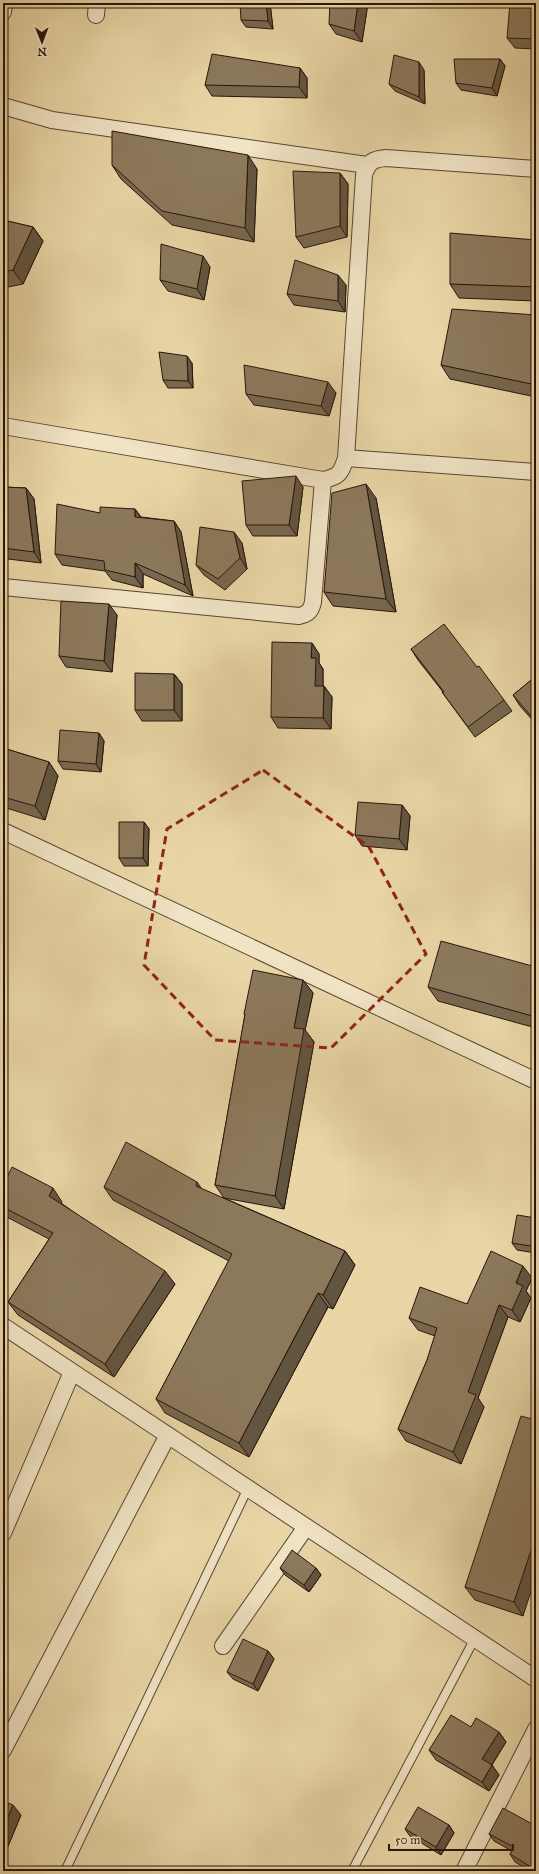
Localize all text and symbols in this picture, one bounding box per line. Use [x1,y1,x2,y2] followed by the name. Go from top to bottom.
[22,22,62,62] north arrow
[37,45,47,58] text: N
[389,1826,513,1852] scale bar
[395,1833,420,1847] text: 50 m

